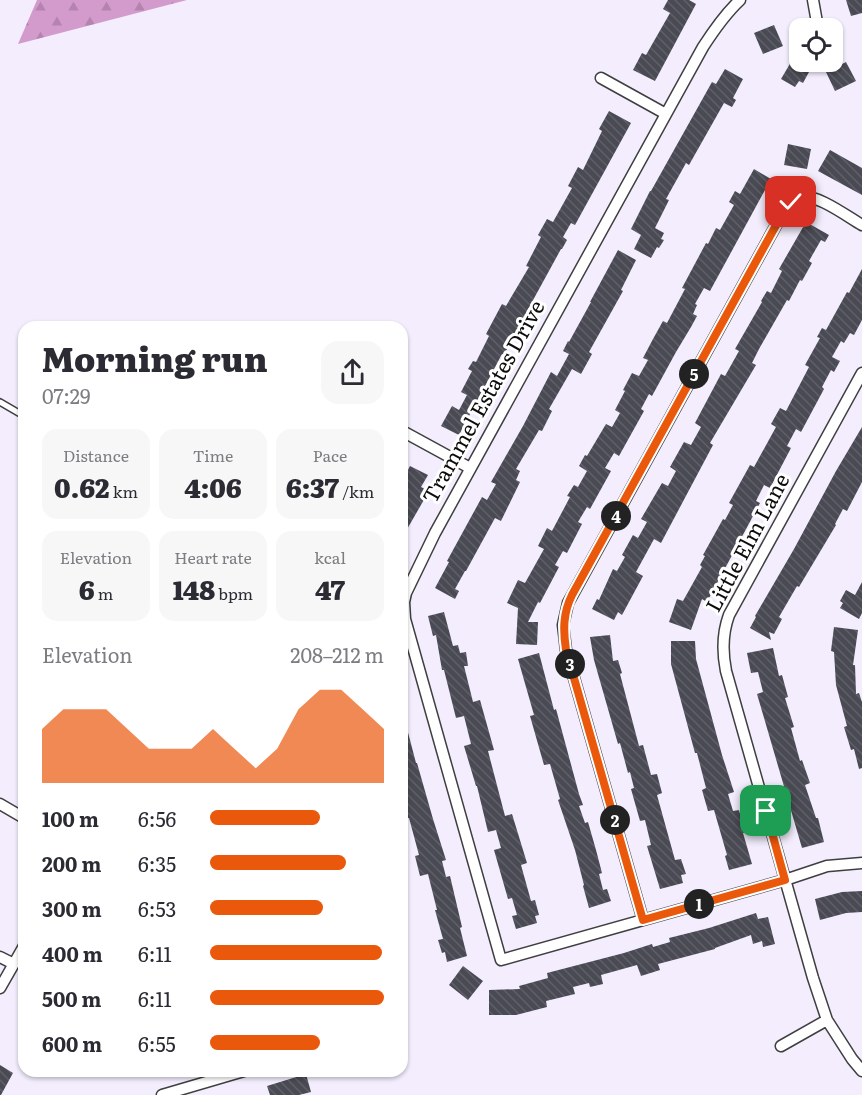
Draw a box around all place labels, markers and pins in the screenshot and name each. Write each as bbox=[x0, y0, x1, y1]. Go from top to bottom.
pin bbox=[765, 176, 816, 227]
pin: 5 bbox=[679, 359, 709, 389]
pin: 4 bbox=[601, 501, 631, 531]
pin: 3 bbox=[555, 649, 585, 679]
pin bbox=[740, 785, 791, 836]
pin: 2 bbox=[600, 805, 630, 835]
pin: 1 bbox=[684, 889, 714, 919]

